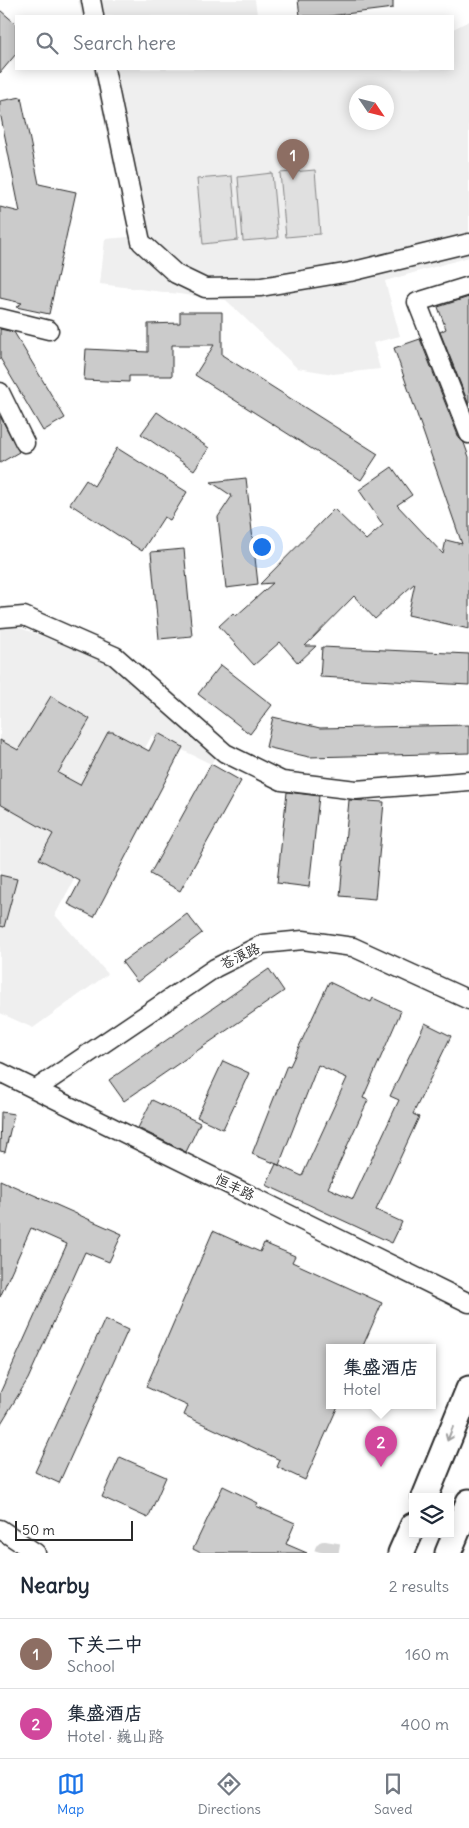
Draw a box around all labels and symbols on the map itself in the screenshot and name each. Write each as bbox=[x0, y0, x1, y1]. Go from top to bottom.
north arrow bbox=[349, 85, 394, 130]
pin: 1 bbox=[277, 139, 309, 180]
your location bbox=[249, 534, 275, 560]
street label: 苍浪路 bbox=[217, 939, 263, 973]
street label: 恒丰路 bbox=[212, 1170, 258, 1204]
pin: 2 bbox=[365, 1426, 397, 1467]
one-way arrow bbox=[445, 1426, 455, 1441]
scale bar bbox=[15, 1518, 132, 1541]

